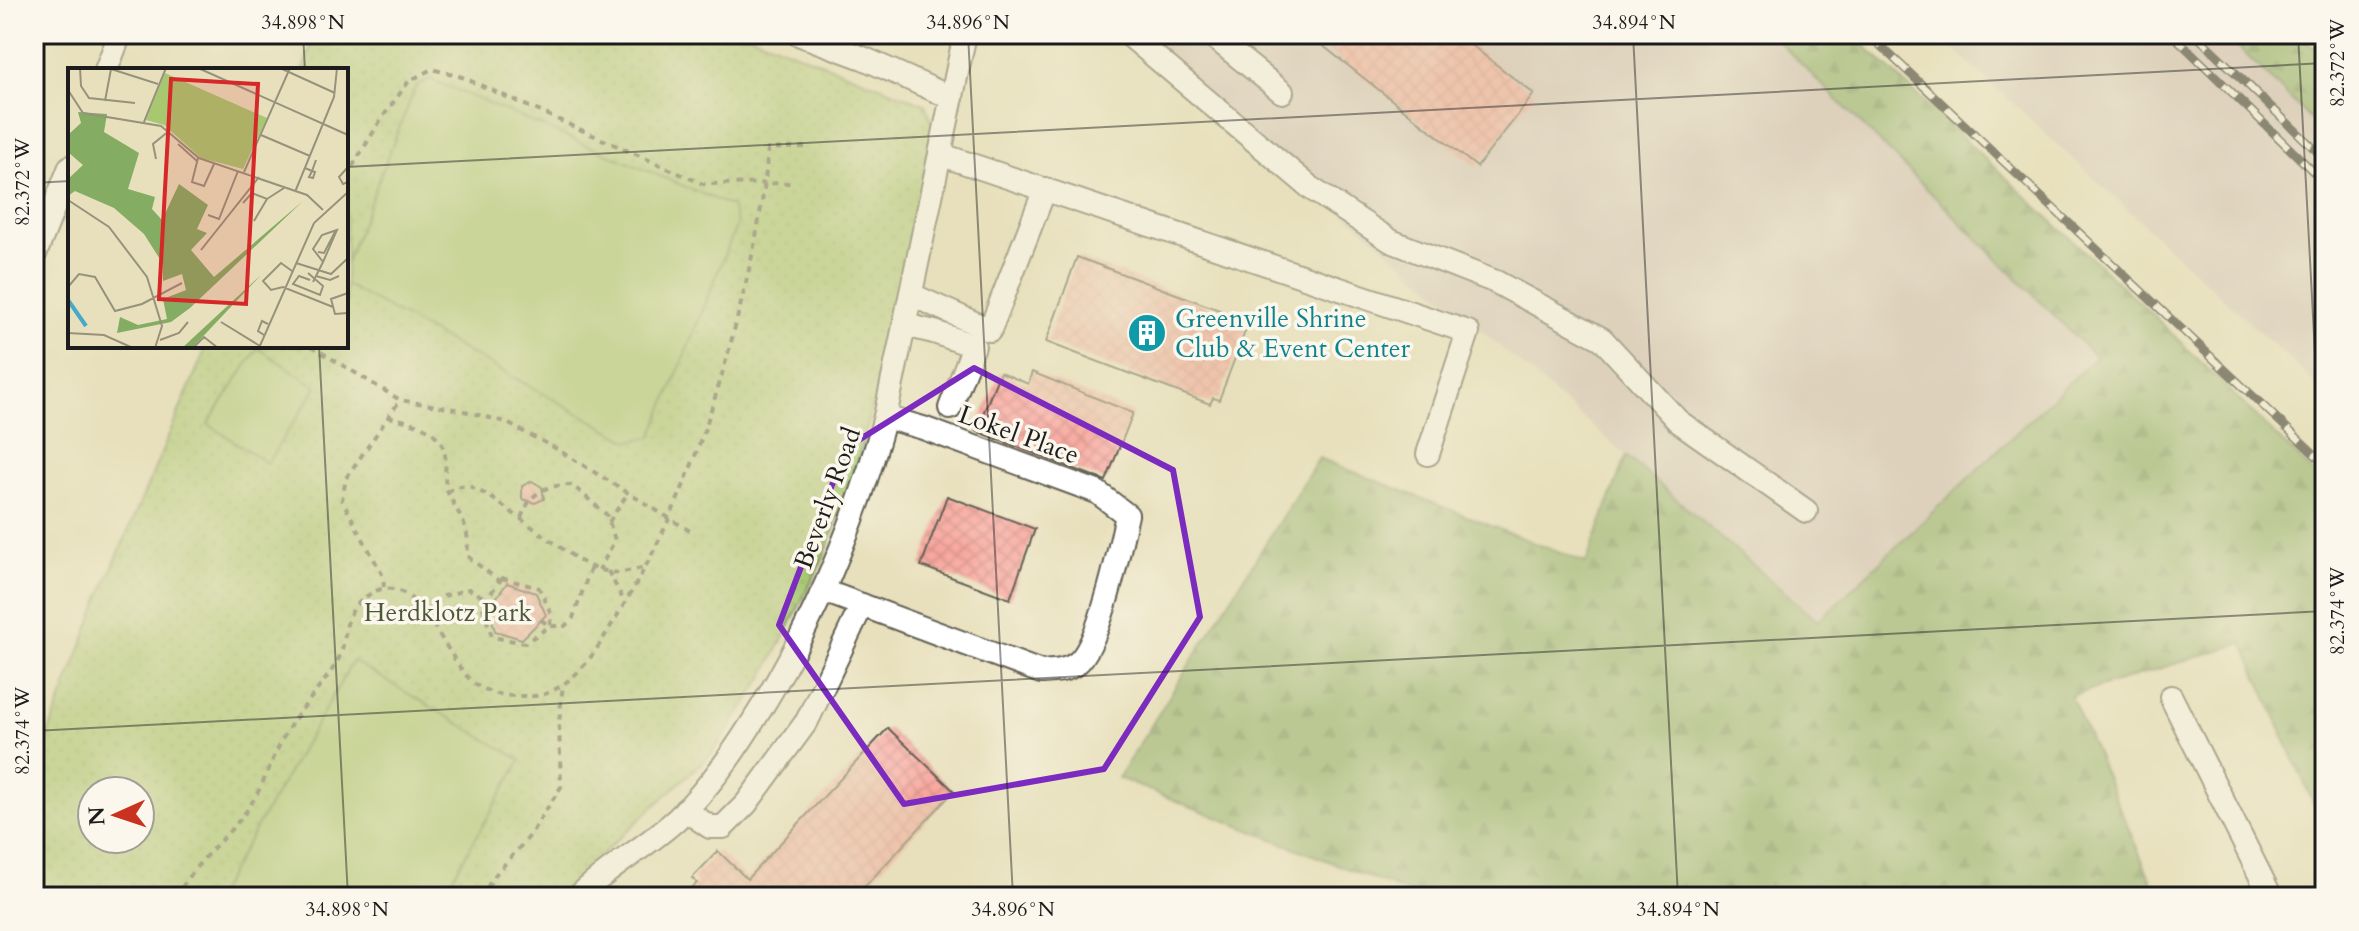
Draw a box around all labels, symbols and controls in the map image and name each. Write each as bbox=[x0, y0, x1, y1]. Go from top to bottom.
text: 34.898°N bbox=[261, 9, 345, 36]
text: 34.896°N bbox=[926, 9, 1010, 36]
text: 34.894°N bbox=[1592, 9, 1676, 36]
text: 82.372°W bbox=[2324, 18, 2351, 107]
inset map bbox=[68, 68, 348, 348]
text: 82.372°W bbox=[9, 137, 36, 226]
place label: Greenville Shrine Club & Event Center bbox=[1175, 301, 1410, 366]
building icon: Greenville Shrine Club & Event Center bbox=[1126, 312, 1168, 354]
street label: Lokel Place bbox=[954, 396, 1084, 472]
street label: Beverly Road bbox=[786, 422, 869, 574]
text: 82.374°W bbox=[2324, 566, 2351, 655]
park label: Herdklotz Park bbox=[364, 595, 532, 630]
text: 82.374°W bbox=[9, 686, 36, 775]
north arrow bbox=[76, 775, 156, 855]
text: N bbox=[82, 806, 113, 826]
text: 34.898°N bbox=[305, 896, 389, 923]
text: 34.896°N bbox=[971, 896, 1055, 923]
text: 34.894°N bbox=[1636, 896, 1720, 923]

